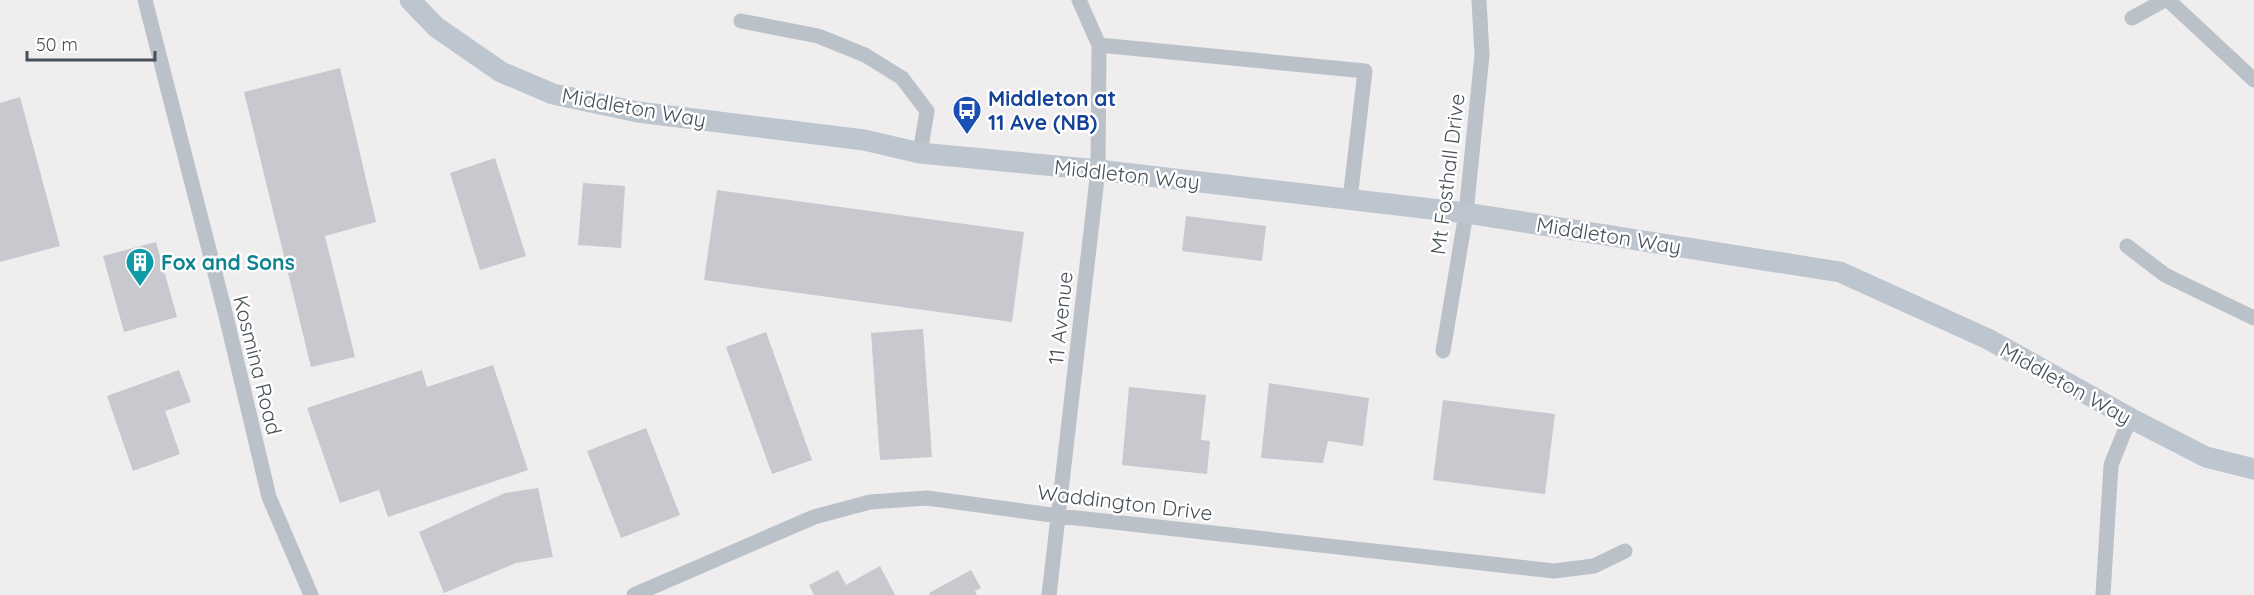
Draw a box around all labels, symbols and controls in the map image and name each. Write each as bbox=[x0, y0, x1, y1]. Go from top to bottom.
scale bar bbox=[27, 24, 154, 62]
text: 50 m bbox=[36, 33, 78, 56]
street label: Middleton Way bbox=[560, 82, 708, 132]
place label: Middleton at 11 Ave (NB) bbox=[988, 85, 1116, 135]
street label: Mt Fosthall Drive bbox=[1424, 92, 1470, 256]
bus stop icon: Middleton at 11 Ave (NB) bbox=[951, 94, 983, 136]
street label: Middleton Way bbox=[1053, 153, 1201, 195]
street label: Middleton Way bbox=[1535, 211, 1683, 259]
building icon: Fox and Sons bbox=[124, 246, 156, 288]
place label: Fox and Sons bbox=[161, 249, 295, 275]
street label: 11 Avenue bbox=[1042, 270, 1078, 366]
street label: Kosmina Road bbox=[228, 293, 288, 437]
street label: Middleton Way bbox=[1996, 336, 2136, 430]
street label: Waddington Drive bbox=[1036, 478, 1214, 526]

